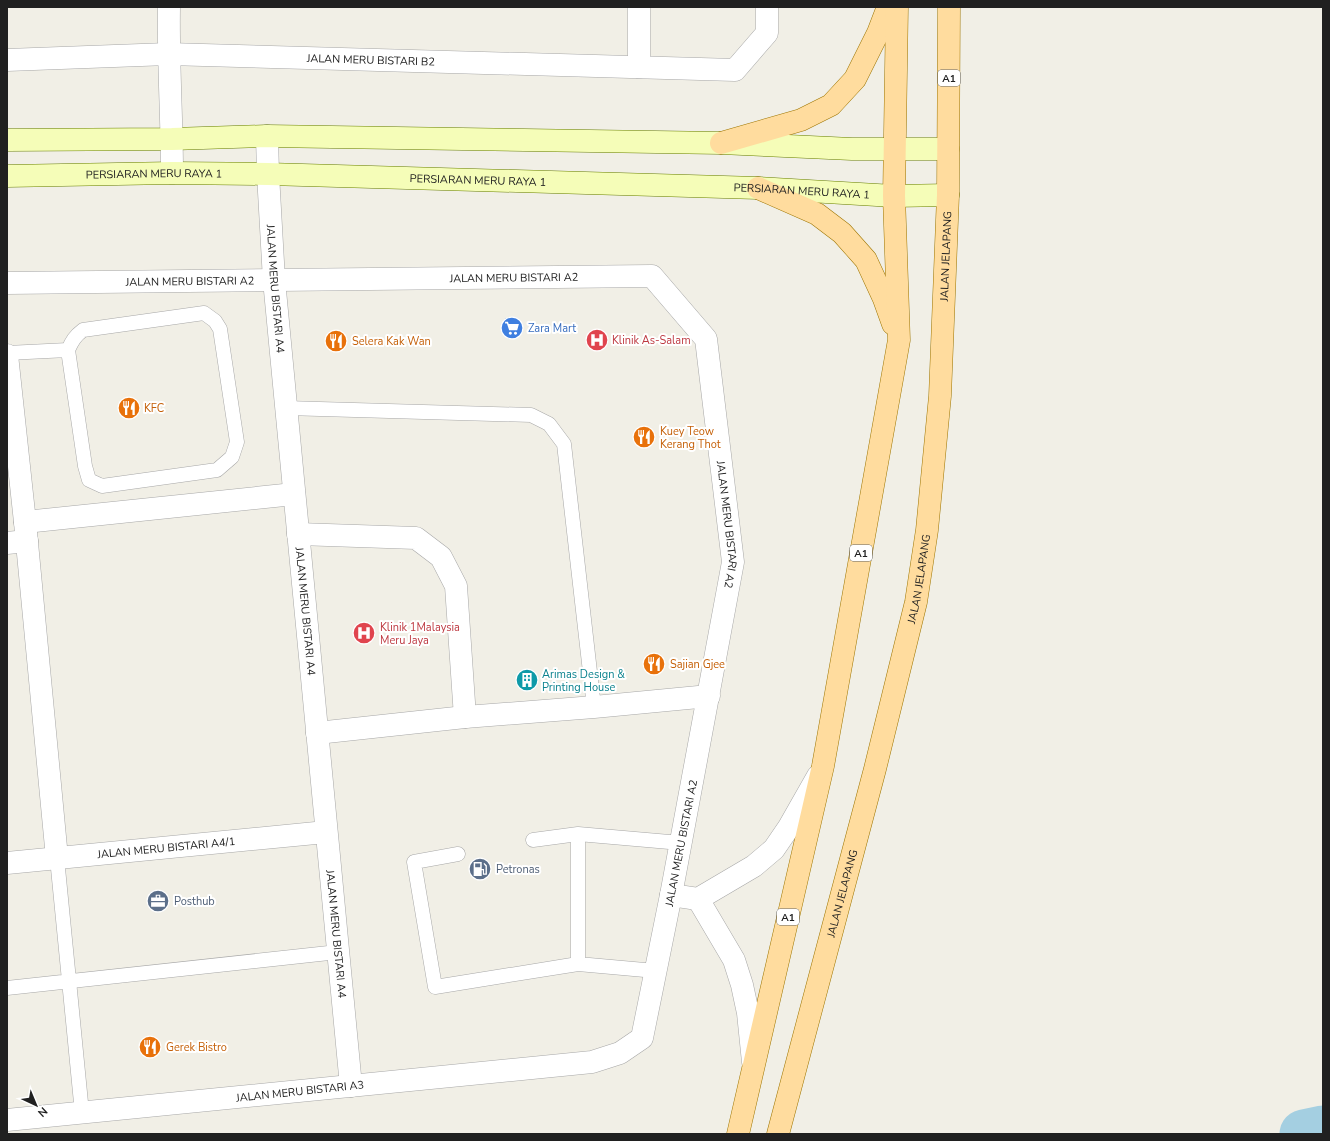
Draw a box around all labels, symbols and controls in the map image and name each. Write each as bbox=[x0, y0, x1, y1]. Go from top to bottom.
street label: JALAN MERU BISTARI B2 bbox=[306, 51, 435, 70]
road number: A1 bbox=[938, 70, 960, 86]
street label: PERSIARAN MERU RAYA 1 bbox=[86, 166, 222, 183]
street label: PERSIARAN MERU RAYA 1 bbox=[409, 171, 546, 190]
street label: PERSIARAN MERU RAYA 1 bbox=[733, 180, 870, 203]
street label: JALAN JELAPANG bbox=[937, 211, 955, 303]
street label: JALAN MERU BISTARI A4 bbox=[263, 223, 288, 354]
street label: JALAN MERU BISTARI A2 bbox=[449, 270, 578, 286]
street label: JALAN MERU BISTARI A2 bbox=[125, 273, 254, 290]
supermarket icon: Zara Mart bbox=[499, 315, 525, 341]
place label: Zara Mart bbox=[528, 321, 576, 336]
hospital icon: Klinik As-Salam bbox=[584, 327, 610, 353]
restaurant icon: Selera Kak Wan bbox=[323, 328, 349, 354]
place label: Klinik As-Salam bbox=[612, 333, 691, 348]
place label: Selera Kak Wan bbox=[352, 334, 431, 349]
restaurant icon: KFC bbox=[116, 395, 142, 421]
place label: KFC bbox=[144, 401, 164, 416]
restaurant icon: Kuey Teow Kerang Thot bbox=[631, 424, 657, 450]
place label: Kuey Teow Kerang Thot bbox=[660, 424, 721, 452]
street label: JALAN MERU BISTARI A2 bbox=[713, 459, 740, 590]
street label: JALAN JELAPANG bbox=[904, 533, 934, 626]
road number: A1 bbox=[850, 545, 872, 561]
street label: JALAN MERU BISTARI A4 bbox=[291, 546, 319, 677]
hospital icon: Klinik 1Malaysia Meru Jaya bbox=[351, 620, 377, 646]
place label: Klinik 1Malaysia Meru Jaya bbox=[380, 620, 460, 648]
restaurant icon: Sajian Gjee bbox=[641, 651, 667, 677]
place label: Sajian Gjee bbox=[670, 657, 725, 672]
building icon: Arimas Design & Printing House bbox=[514, 667, 540, 693]
place label: Arimas Design & Printing House bbox=[542, 667, 625, 695]
street label: JALAN MERU BISTARI A2 bbox=[662, 779, 701, 909]
street label: JALAN MERU BISTARI A4/1 bbox=[96, 834, 236, 862]
street label: JALAN JELAPANG bbox=[823, 848, 861, 940]
fuel station icon: Petronas bbox=[467, 856, 493, 882]
place label: Petronas bbox=[496, 862, 540, 877]
street label: JALAN MERU BISTARI A4 bbox=[322, 868, 350, 999]
office icon: Posthub bbox=[145, 888, 171, 914]
place label: Posthub bbox=[174, 894, 215, 909]
road number: A1 bbox=[777, 909, 799, 925]
restaurant icon: Gerek Bistro bbox=[137, 1034, 163, 1060]
place label: Gerek Bistro bbox=[166, 1040, 227, 1055]
street label: JALAN MERU BISTARI A3 bbox=[234, 1077, 365, 1106]
north arrow bbox=[16, 1085, 56, 1125]
text: N bbox=[34, 1104, 51, 1120]

